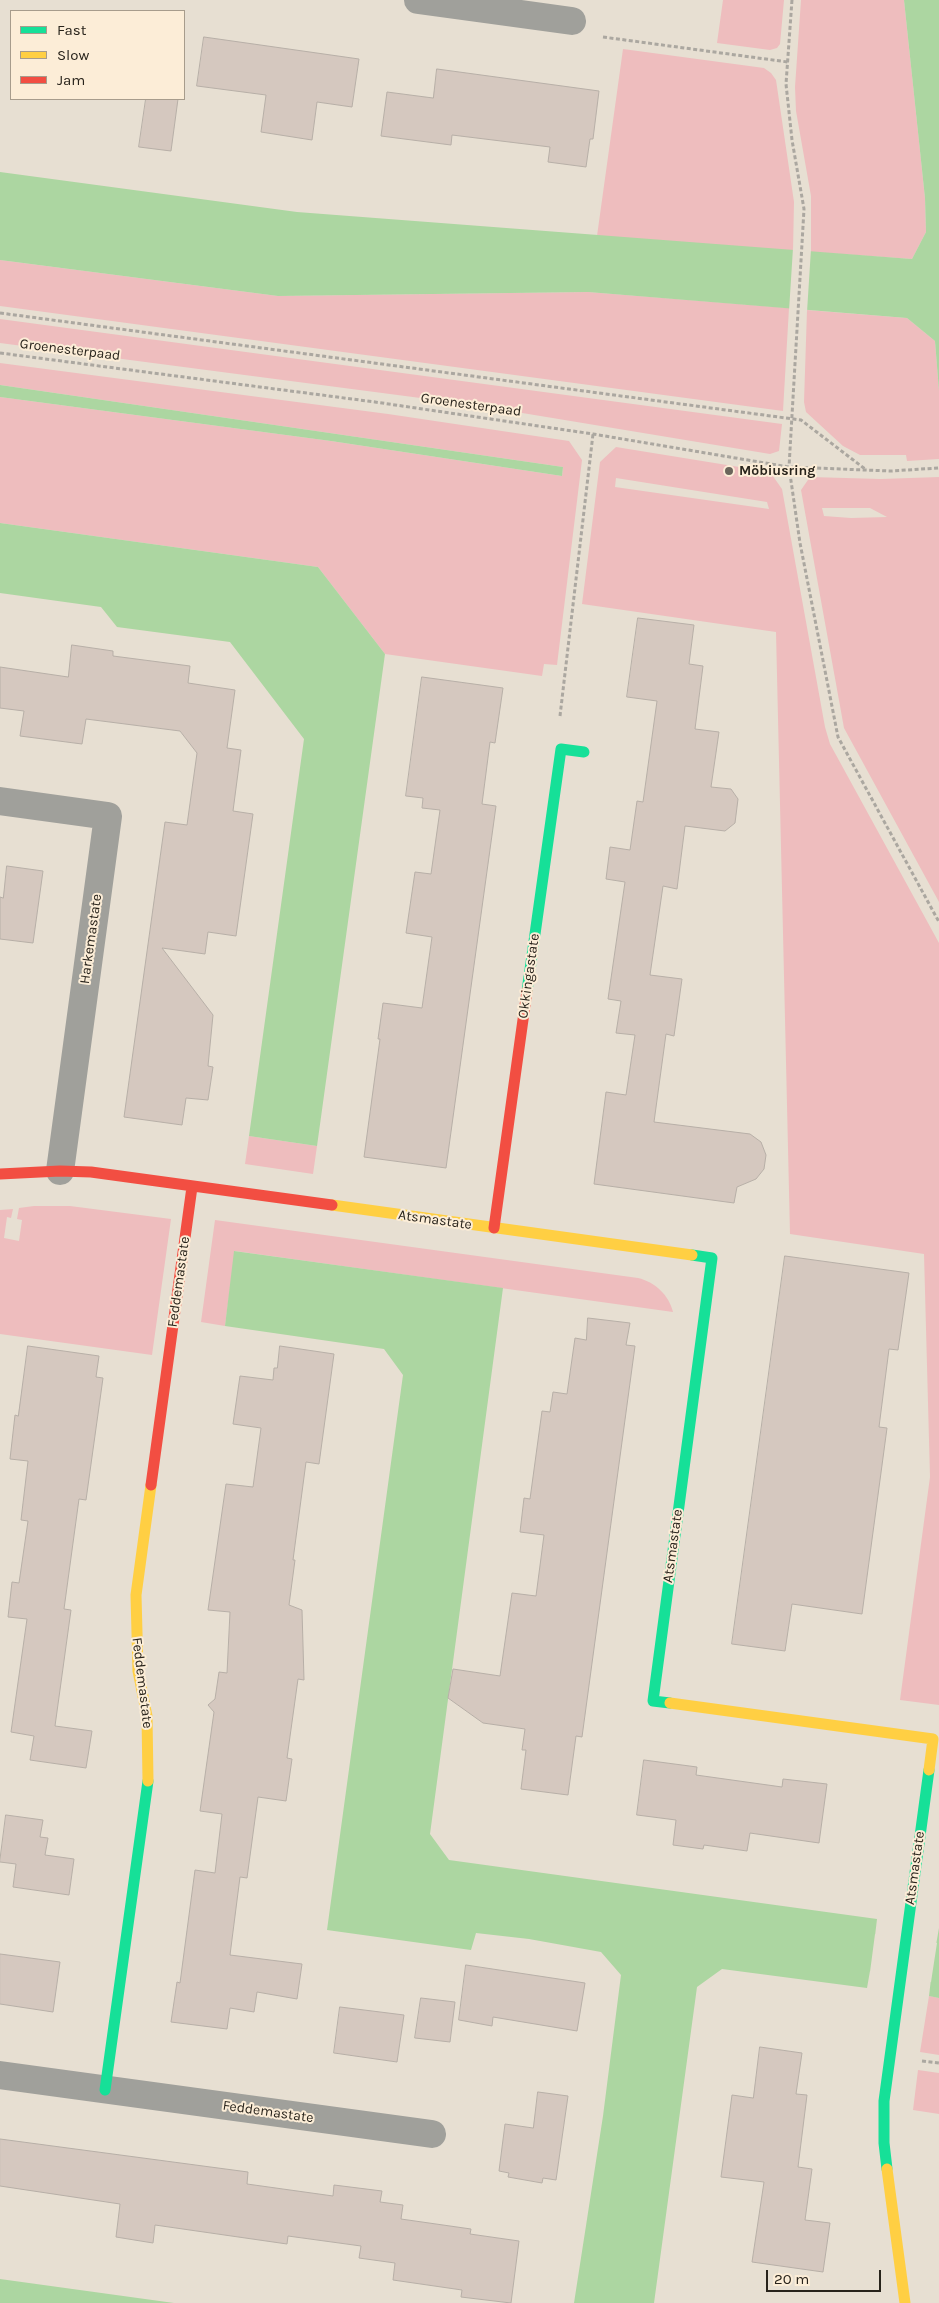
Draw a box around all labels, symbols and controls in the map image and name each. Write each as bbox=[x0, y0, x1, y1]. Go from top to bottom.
legend bbox=[10, 10, 185, 100]
text: Fast bbox=[57, 21, 86, 39]
text: Slow bbox=[57, 46, 89, 64]
text: Jam bbox=[57, 71, 85, 89]
street label: Groenesterpaad bbox=[19, 335, 121, 365]
street label: Groenesterpaad bbox=[420, 390, 522, 420]
place label: Möbiusring bbox=[739, 463, 815, 479]
marker: Möbiusring bbox=[723, 465, 735, 477]
street label: Harkemastate bbox=[76, 893, 106, 985]
street label: Okkingastate bbox=[515, 932, 543, 1020]
street label: Atsmastate bbox=[397, 1207, 473, 1233]
street label: Feddemastate bbox=[164, 1236, 194, 1328]
street label: Atsmastate bbox=[660, 1508, 686, 1584]
street label: Feddemastate bbox=[128, 1637, 156, 1729]
street label: Atsmastate bbox=[902, 1830, 928, 1906]
street label: Feddemastate bbox=[222, 2097, 314, 2127]
scale bar bbox=[769, 2260, 884, 2292]
text: 20 m bbox=[774, 2270, 809, 2288]

